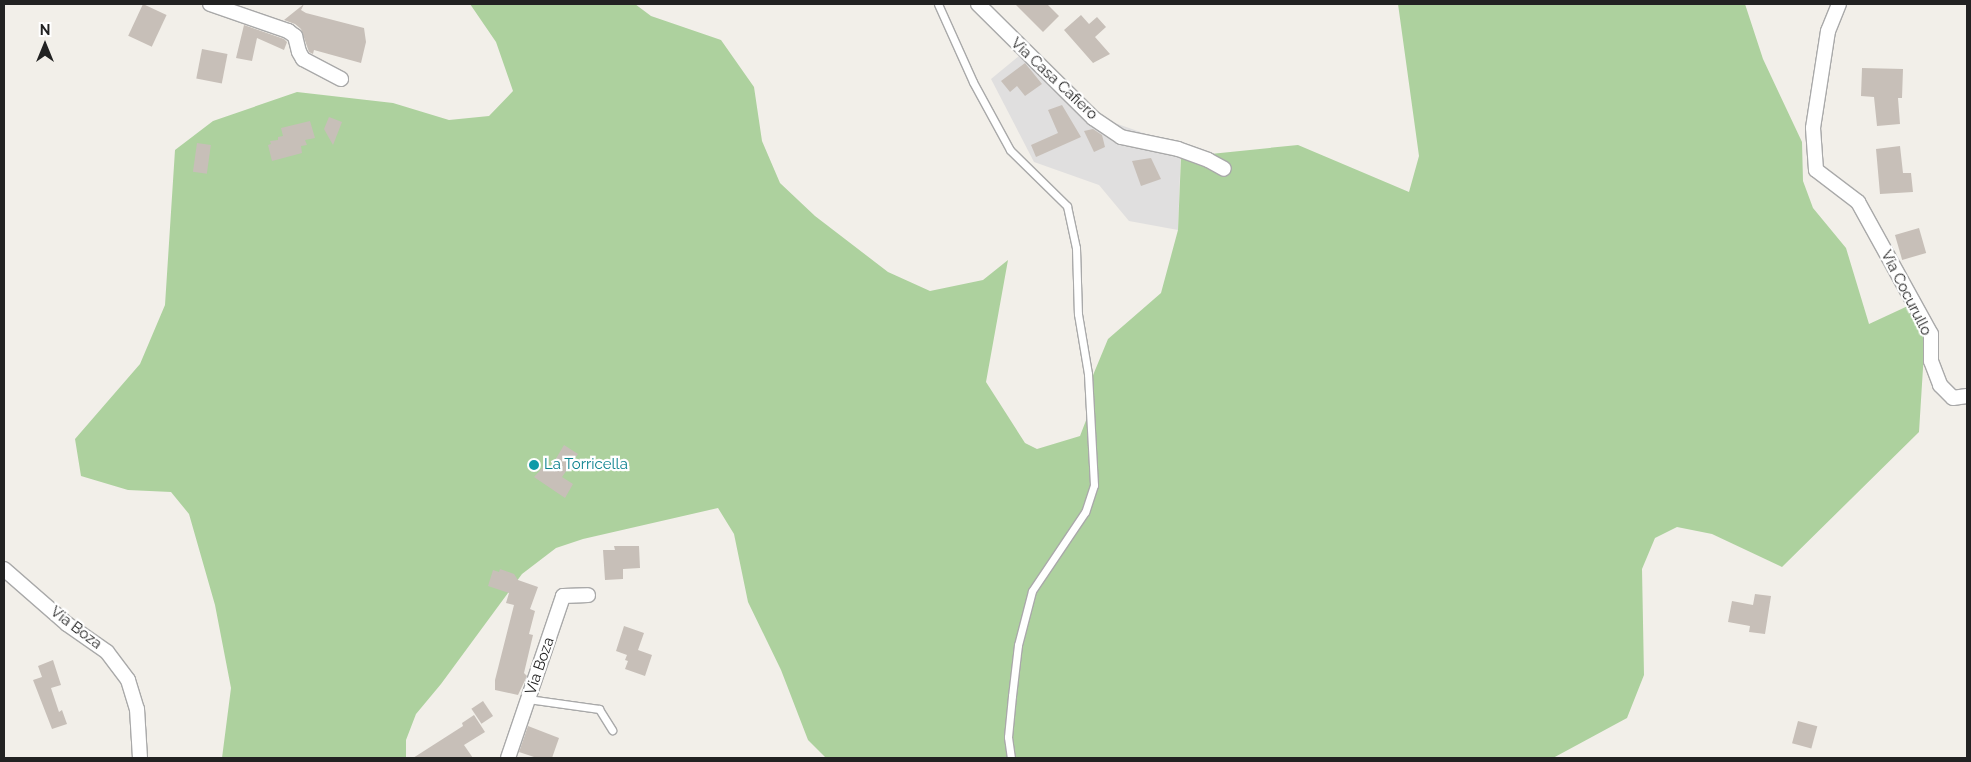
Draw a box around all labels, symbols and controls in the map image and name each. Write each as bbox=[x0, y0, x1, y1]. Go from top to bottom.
north arrow bbox=[20, 20, 70, 70]
text: N bbox=[40, 22, 50, 38]
street label: Via Casa Cafiero bbox=[1007, 34, 1101, 124]
street label: Via Cocurullo bbox=[1877, 247, 1935, 339]
place label: La Torricella bbox=[544, 456, 628, 474]
marker: La Torricella bbox=[528, 459, 540, 471]
street label: Via Boza bbox=[47, 603, 105, 653]
street label: Via Boza bbox=[522, 635, 558, 697]

